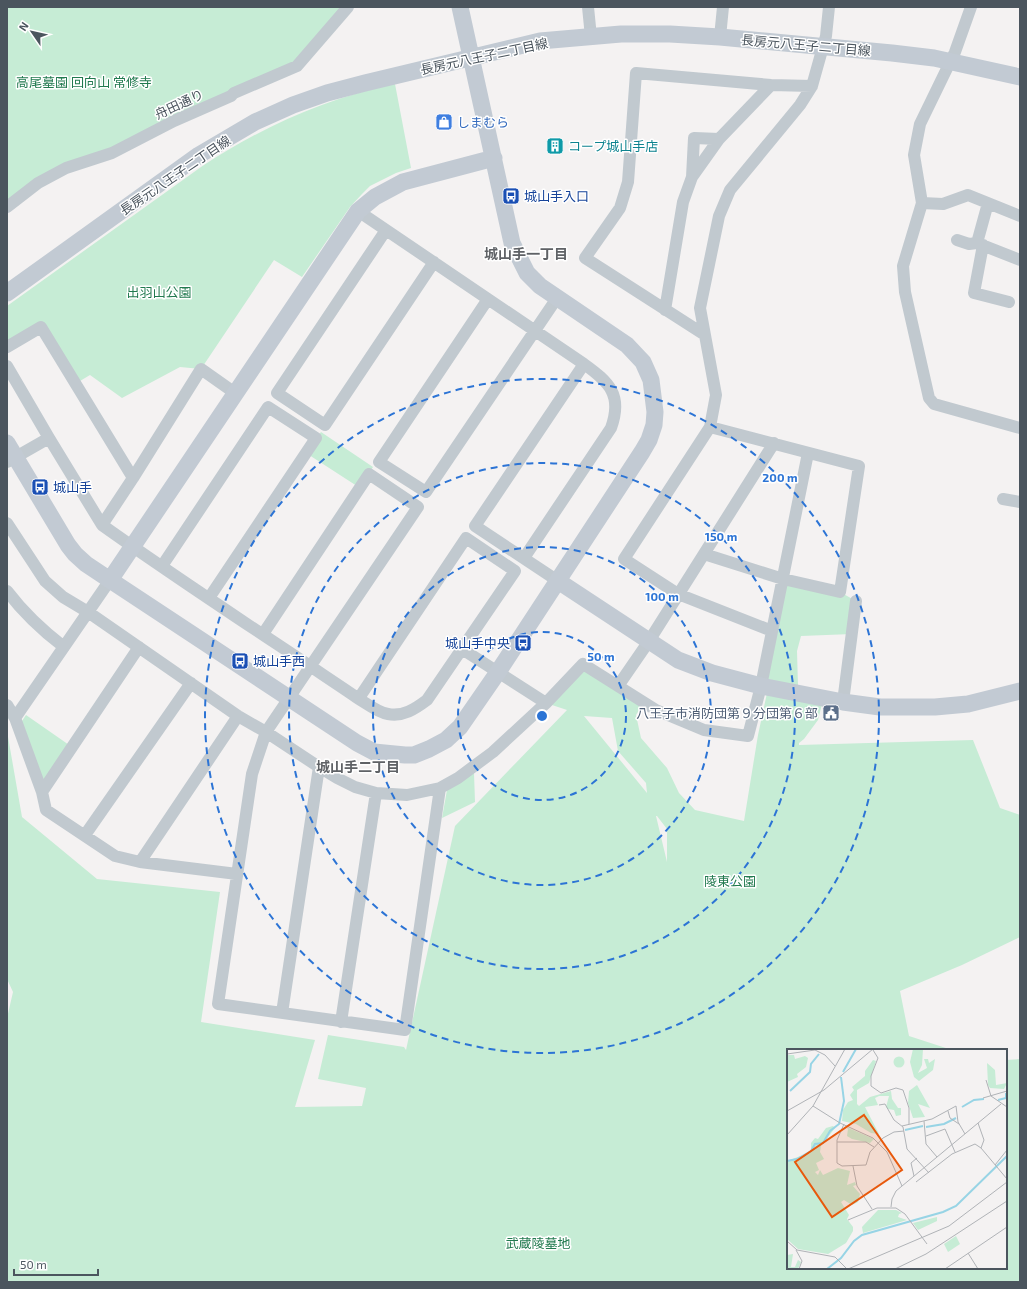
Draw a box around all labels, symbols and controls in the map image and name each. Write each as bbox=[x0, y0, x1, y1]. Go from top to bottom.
north arrow bbox=[12, 12, 52, 52]
text: N bbox=[16, 19, 31, 33]
street label: 長房元八王子二丁目線 bbox=[741, 31, 871, 59]
street label: 長房元八王子二丁目線 bbox=[419, 35, 549, 77]
park label: 高尾墓園 回向山 常修寺 bbox=[16, 74, 152, 90]
street label: 舟田通り bbox=[152, 86, 206, 122]
shop icon: しまむら bbox=[434, 112, 454, 132]
place label: しまむら bbox=[457, 114, 509, 130]
street label: 長房元八王子二丁目線 bbox=[117, 132, 233, 218]
building icon: コープ城山手店 bbox=[545, 136, 565, 156]
place label: コープ城山手店 bbox=[568, 138, 658, 154]
bus stop icon: 城山手入口 bbox=[501, 186, 521, 206]
place label: 城山手入口 bbox=[524, 188, 589, 204]
district label: 城山手一丁目 bbox=[484, 245, 568, 262]
park label: 出羽山公園 bbox=[126, 284, 192, 300]
text: 200 m bbox=[762, 470, 798, 484]
bus stop icon: 城山手 bbox=[30, 477, 50, 497]
place label: 城山手 bbox=[53, 479, 92, 495]
text: 150 m bbox=[705, 529, 737, 543]
text: 100 m bbox=[645, 589, 679, 603]
bus stop icon: 城山手中央 bbox=[513, 633, 533, 653]
place label: 城山手中央 bbox=[445, 635, 510, 651]
text: 50 m bbox=[587, 649, 615, 663]
bus stop icon: 城山手西 bbox=[230, 651, 250, 671]
place label: 城山手西 bbox=[253, 653, 305, 669]
public building icon: 八王子市消防団第９分団第６部 bbox=[821, 703, 841, 723]
place label: 八王子市消防団第９分団第６部 bbox=[636, 705, 818, 721]
centre of rings bbox=[535, 709, 549, 723]
district label: 城山手二丁目 bbox=[316, 758, 400, 775]
park label: 陵東公園 bbox=[704, 873, 756, 889]
inset map bbox=[787, 1049, 1007, 1269]
park label: 武蔵陵墓地 bbox=[505, 1235, 571, 1251]
scale bar bbox=[14, 1251, 98, 1277]
text: 50 m bbox=[20, 1257, 47, 1271]

